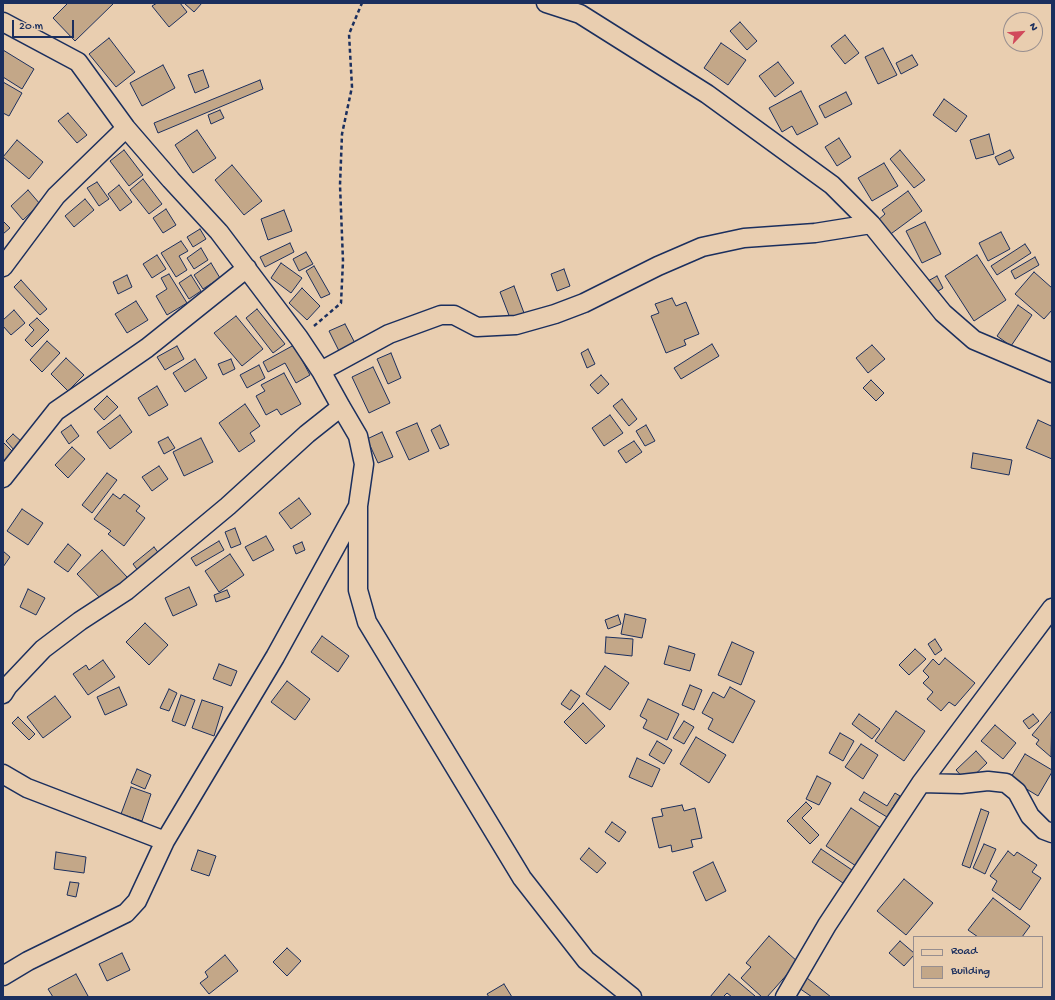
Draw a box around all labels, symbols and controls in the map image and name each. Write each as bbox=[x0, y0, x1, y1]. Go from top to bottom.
scale bar bbox=[14, 12, 76, 38]
north arrow bbox=[1003, 12, 1043, 52]
text: 20 m bbox=[19, 20, 43, 34]
text: N bbox=[1026, 21, 1040, 33]
legend bbox=[913, 936, 1043, 988]
text: Road bbox=[951, 945, 977, 959]
text: Building bbox=[951, 965, 990, 979]

